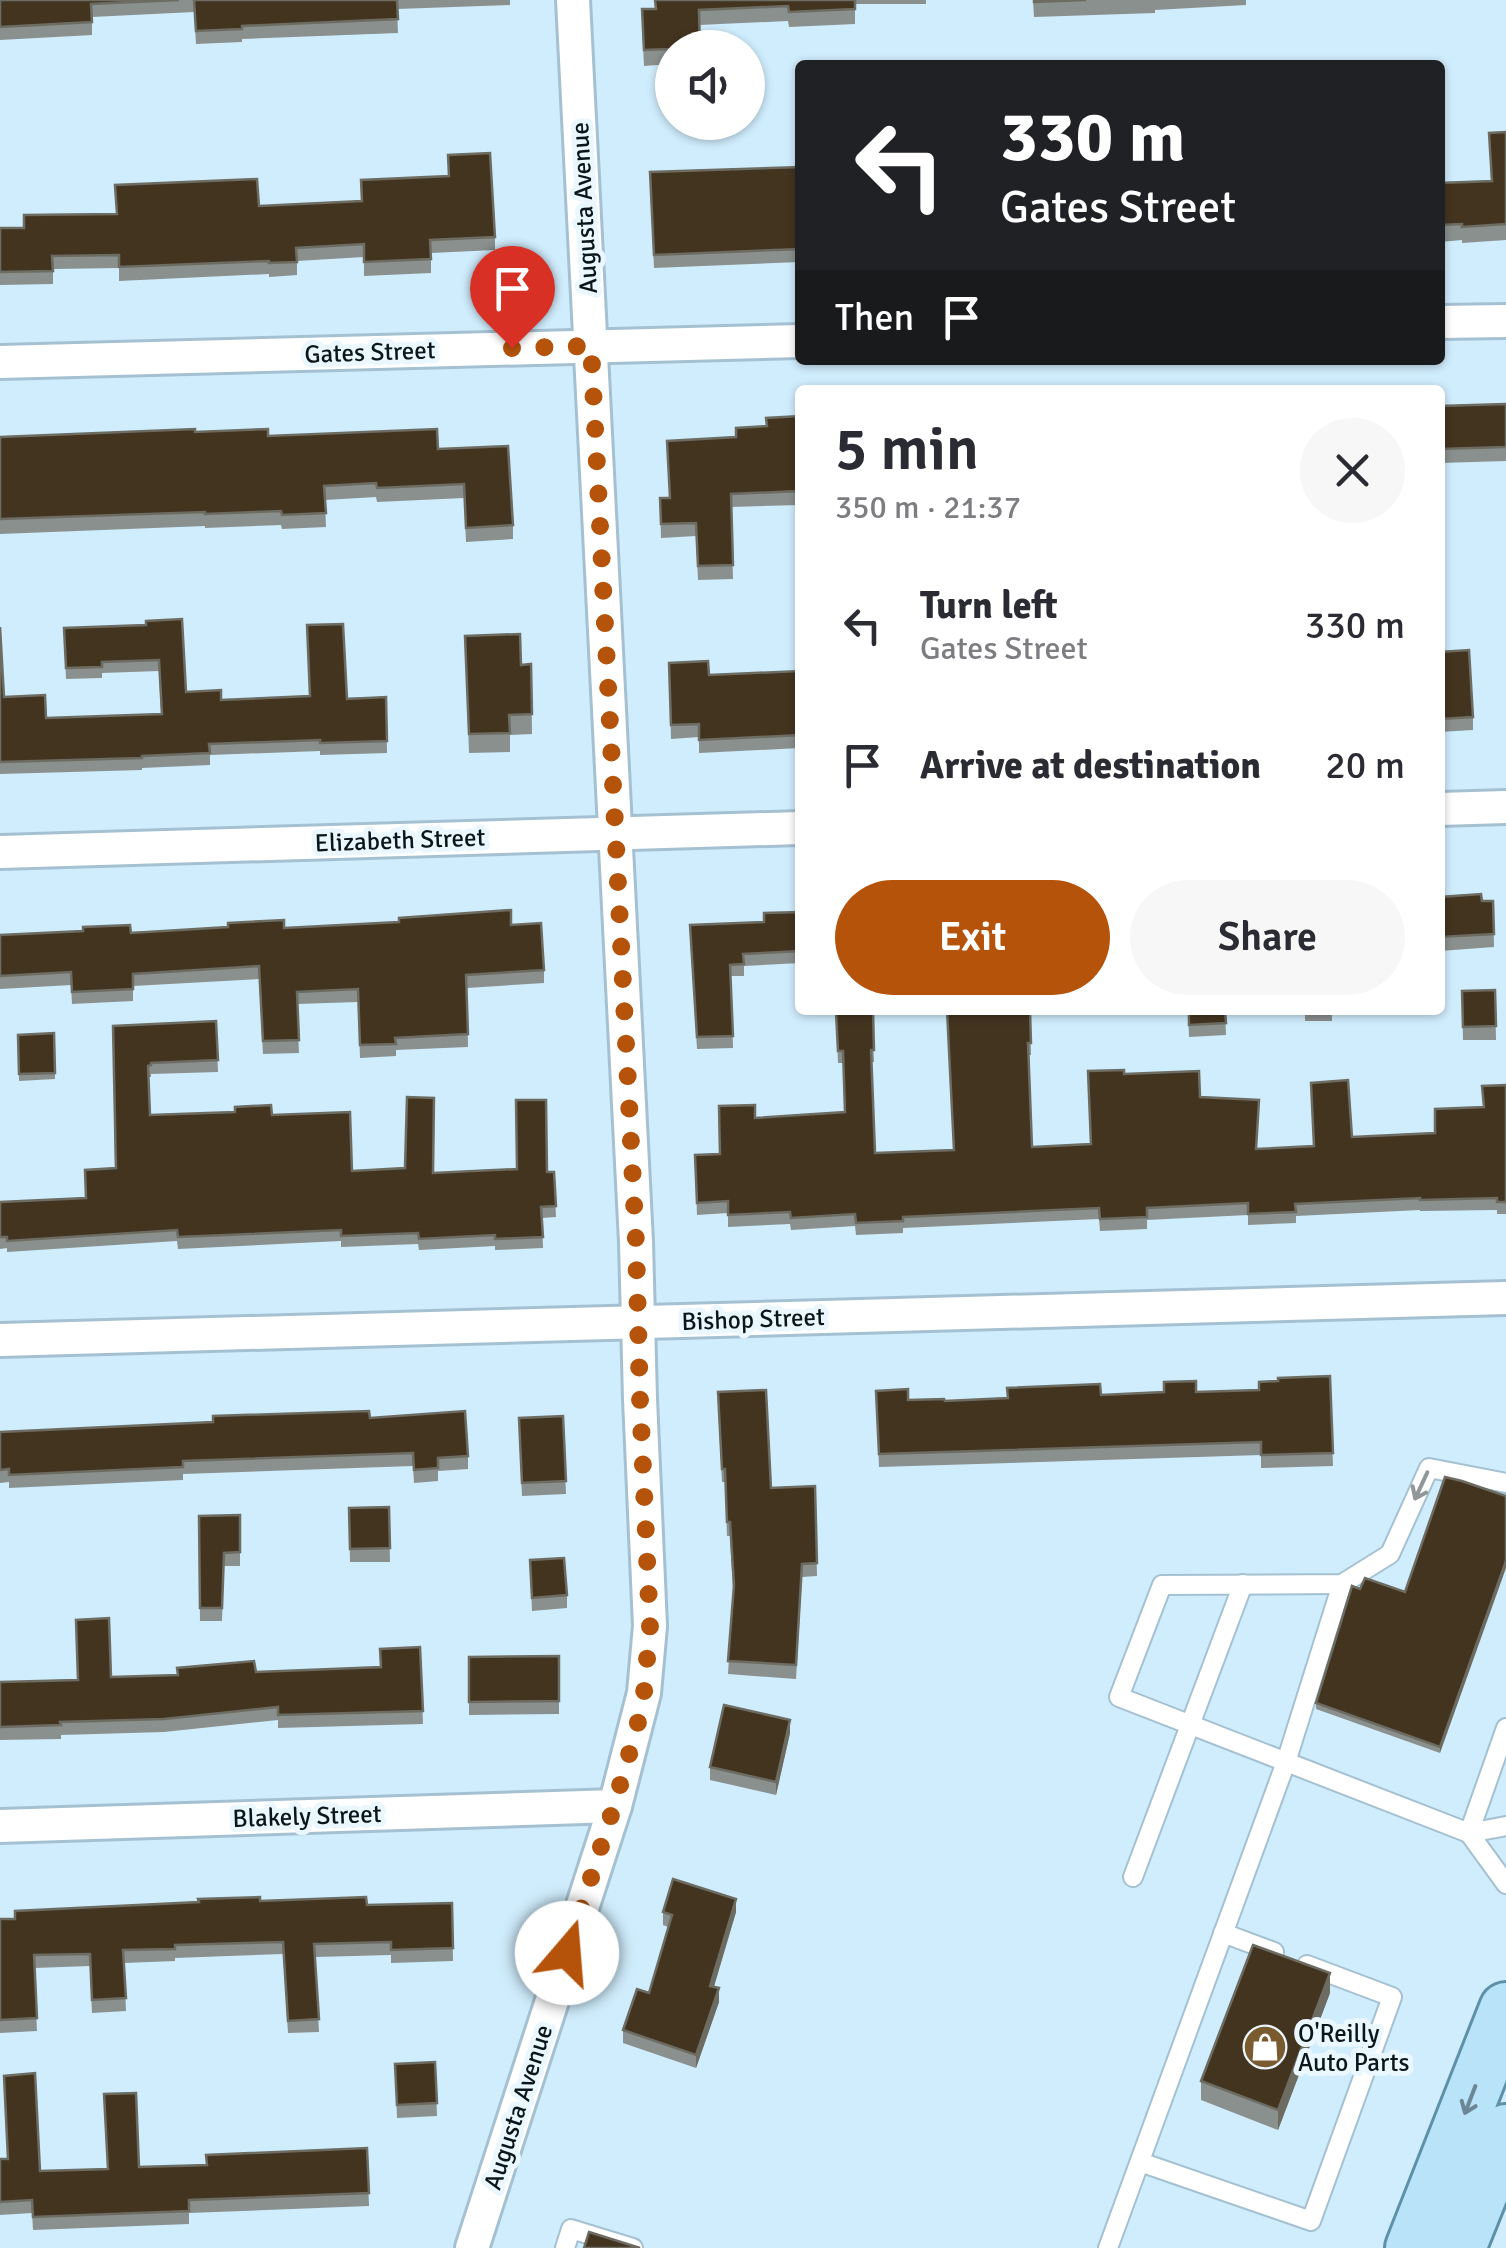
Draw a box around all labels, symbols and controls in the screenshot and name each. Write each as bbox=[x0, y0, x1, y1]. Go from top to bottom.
map controls bbox=[655, 30, 765, 140]
button: sound bbox=[655, 30, 765, 140]
text: 330 m bbox=[1000, 94, 1185, 180]
icon: left bbox=[835, 100, 965, 230]
street label: Augusta Avenue bbox=[564, 121, 604, 295]
text: Gates Street bbox=[1000, 180, 1236, 235]
pin bbox=[470, 246, 555, 349]
icon: arrive bbox=[485, 261, 540, 316]
icon: arrive bbox=[934, 290, 989, 345]
text: Then bbox=[835, 294, 914, 341]
street label: Gates Street bbox=[304, 334, 436, 370]
text: 5 min bbox=[835, 413, 979, 487]
button: close bbox=[1300, 418, 1405, 523]
text: 350 m · 21:37 bbox=[835, 488, 1021, 527]
text: Turn left bbox=[920, 582, 1058, 629]
icon: left bbox=[835, 598, 890, 653]
text: 330 m bbox=[1305, 602, 1405, 649]
text: Gates Street bbox=[920, 629, 1088, 668]
icon: arrive bbox=[835, 738, 890, 793]
text: Arrive at destination bbox=[920, 742, 1261, 789]
text: 20 m bbox=[1325, 742, 1405, 789]
street label: Elizabeth Street bbox=[314, 822, 486, 858]
button: Exit bbox=[835, 880, 1110, 995]
button: Share bbox=[1130, 880, 1405, 995]
street label: Bishop Street bbox=[681, 1301, 825, 1337]
one-way arrow bbox=[1411, 1470, 1430, 1500]
street label: Blakely Street bbox=[232, 1798, 382, 1834]
position arrow bbox=[515, 1901, 619, 2005]
place label: O'Reilly Auto Parts bbox=[1298, 2018, 1409, 2078]
street label: Augusta Avenue bbox=[477, 2021, 559, 2193]
shop icon: O'Reilly Auto Parts bbox=[1242, 2024, 1288, 2070]
one-way arrow bbox=[1460, 2084, 1478, 2115]

